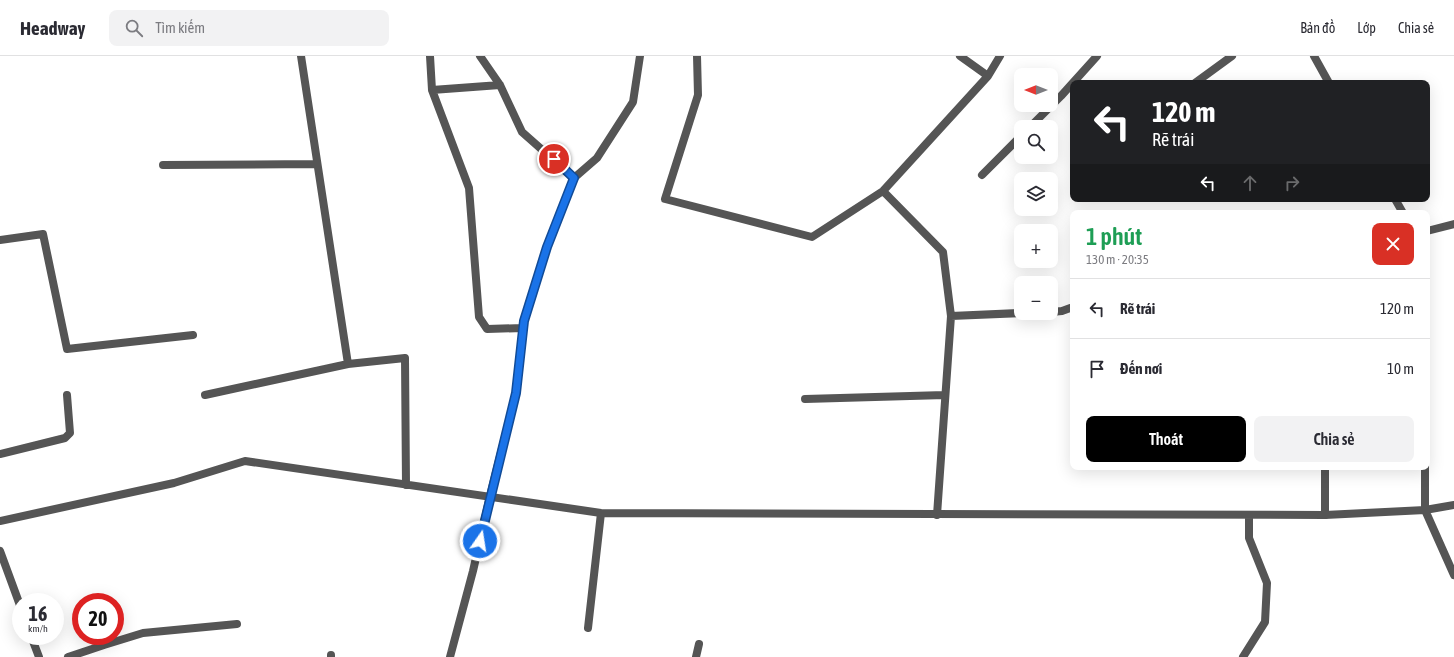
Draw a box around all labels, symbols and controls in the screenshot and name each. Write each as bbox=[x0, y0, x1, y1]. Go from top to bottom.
search box bbox=[109, 10, 389, 46]
text: Headway bbox=[20, 17, 85, 39]
icon: search bbox=[123, 17, 145, 39]
text: Tìm kiếm bbox=[155, 19, 205, 36]
text: Bản đồ bbox=[1300, 20, 1335, 36]
text: Lớp bbox=[1357, 20, 1376, 36]
text: Chia sẻ bbox=[1398, 20, 1434, 36]
north arrow bbox=[1014, 68, 1058, 112]
map controls bbox=[1014, 68, 1058, 320]
icon: left bbox=[1086, 96, 1138, 148]
text: 120 m bbox=[1152, 96, 1215, 128]
button: search bbox=[1014, 120, 1058, 164]
text: Rẽ trái bbox=[1152, 129, 1194, 150]
pin bbox=[537, 142, 571, 176]
icon: arrive bbox=[543, 148, 565, 170]
button: layers bbox=[1014, 172, 1058, 216]
icon: left bbox=[1197, 172, 1219, 194]
icon: ahead bbox=[1239, 172, 1261, 194]
icon: right bbox=[1281, 172, 1303, 194]
text: 1 phút bbox=[1086, 223, 1142, 250]
button: close bbox=[1372, 223, 1414, 265]
button: + bbox=[1014, 224, 1058, 268]
text: 130 m · 20:35 bbox=[1086, 252, 1149, 267]
button: − bbox=[1014, 276, 1058, 320]
icon: left bbox=[1086, 298, 1108, 320]
text: Rẽ trái bbox=[1120, 300, 1155, 317]
text: 120 m bbox=[1380, 300, 1414, 317]
icon: arrive bbox=[1086, 358, 1108, 380]
text: Đến nơi bbox=[1120, 360, 1162, 377]
text: 10 m bbox=[1387, 360, 1414, 377]
button: Thoát bbox=[1086, 416, 1246, 462]
button: Chia sẻ bbox=[1254, 416, 1414, 462]
position arrow bbox=[459, 520, 501, 562]
speed limit sign: 20 bbox=[72, 593, 124, 645]
text: 16 bbox=[29, 602, 47, 625]
text: km/h bbox=[28, 623, 48, 634]

